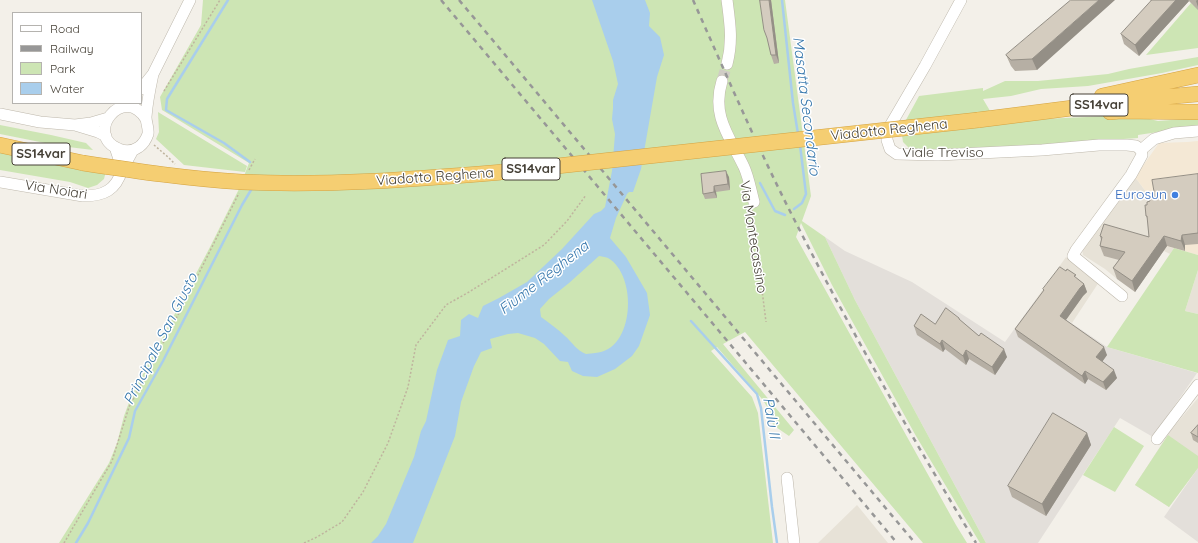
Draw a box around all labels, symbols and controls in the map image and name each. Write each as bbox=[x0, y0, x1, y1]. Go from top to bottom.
legend bbox=[12, 12, 142, 104]
text: Road bbox=[50, 21, 80, 36]
water label: Masatta Secondario bbox=[789, 36, 823, 176]
text: Railway bbox=[50, 41, 94, 56]
text: Park bbox=[50, 61, 75, 76]
text: Water bbox=[50, 81, 84, 96]
road number: SS14var bbox=[1070, 94, 1128, 116]
street label: Viadotto Reghena bbox=[830, 115, 948, 145]
road number: SS14var bbox=[12, 143, 70, 165]
street label: Viale Treviso bbox=[902, 145, 984, 161]
road number: SS14var bbox=[502, 158, 560, 180]
street label: Viadotto Reghena bbox=[376, 165, 494, 189]
street label: Via Noiari bbox=[24, 177, 88, 203]
street label: Via Montecassino bbox=[736, 180, 770, 294]
place label: Eurosun bbox=[1115, 187, 1167, 203]
marker: Eurosun bbox=[1170, 190, 1180, 200]
water label: Fiume Reghena bbox=[496, 237, 592, 319]
water label: Principale San Giusto bbox=[120, 270, 202, 408]
water label: Palù II bbox=[759, 396, 783, 440]

